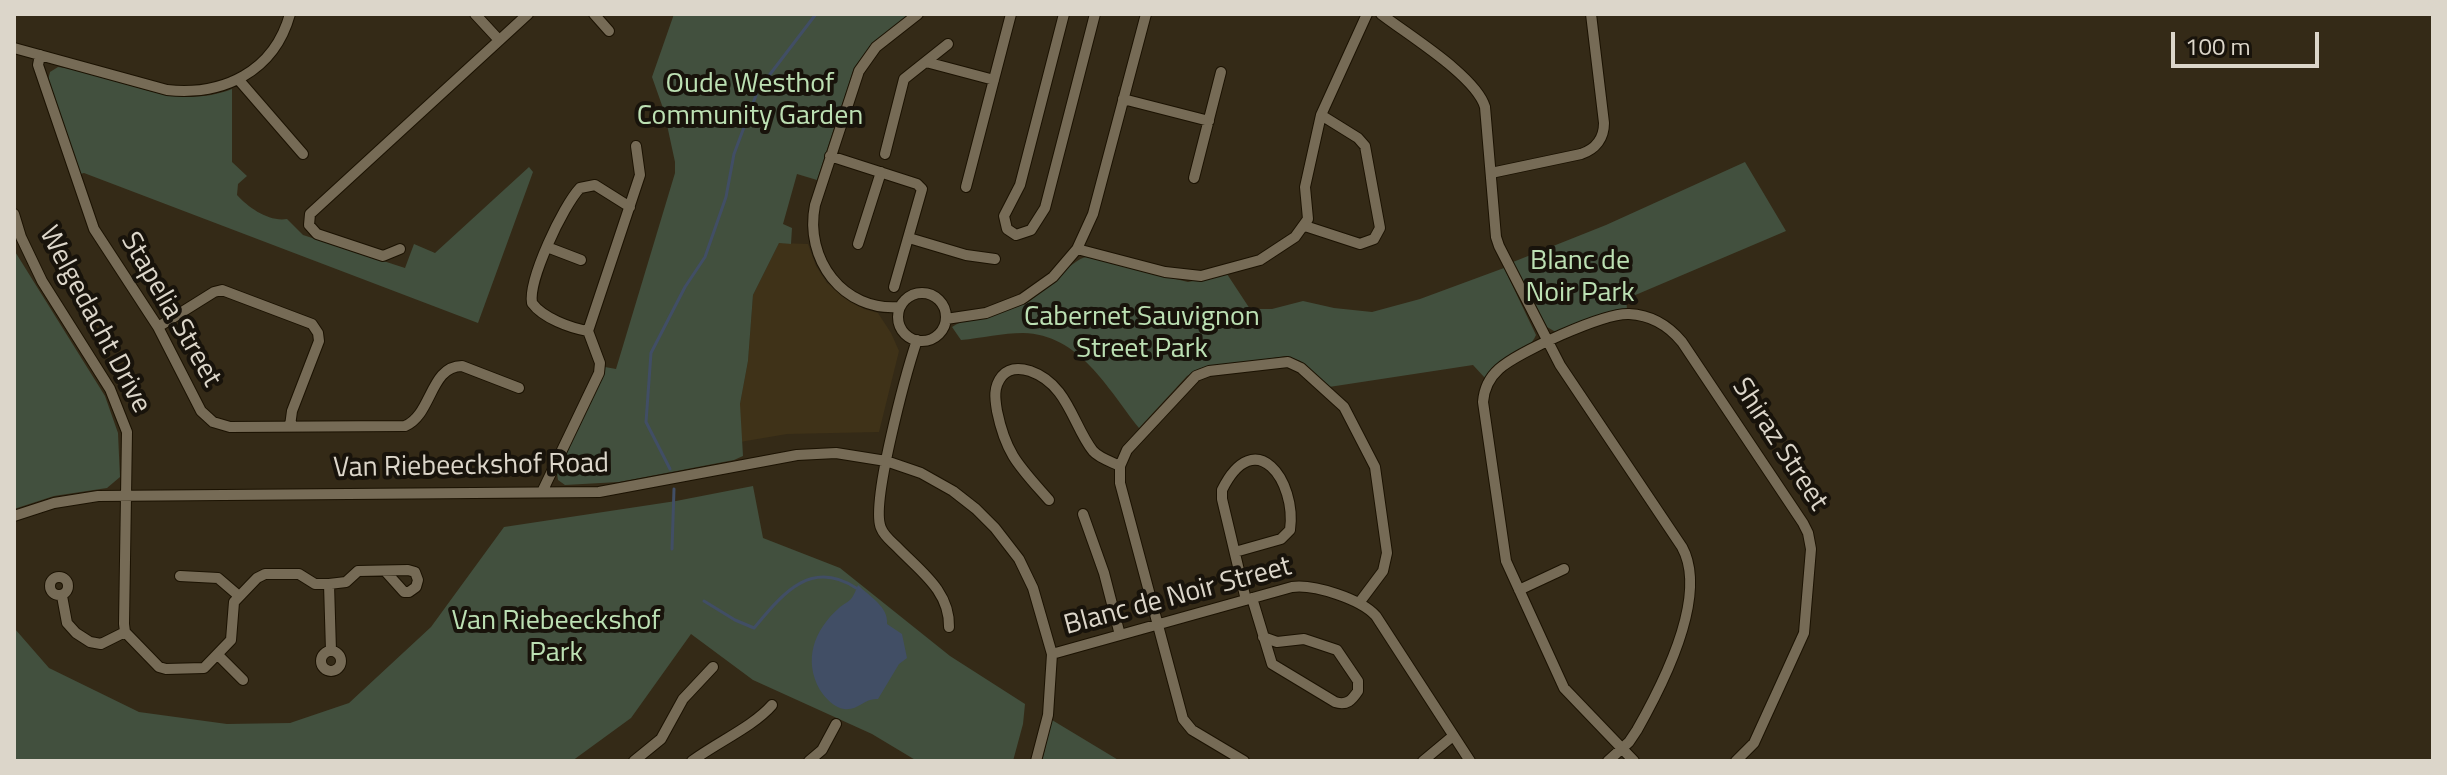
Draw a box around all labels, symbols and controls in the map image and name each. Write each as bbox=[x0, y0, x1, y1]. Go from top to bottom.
scale bar bbox=[2175, 16, 2323, 66]
text: 100 m bbox=[2185, 28, 2251, 64]
park label: Oude Westhof Community Garden bbox=[637, 68, 863, 134]
street label: Welgedacht Drive bbox=[31, 221, 157, 419]
street label: Stapelia Street bbox=[112, 227, 228, 393]
park label: Blanc de Noir Park bbox=[1525, 245, 1635, 311]
park label: Cabernet Sauvignon Street Park bbox=[1024, 301, 1260, 367]
street label: Shiraz Street bbox=[1724, 372, 1834, 518]
street label: Van Riebeeckshof Road bbox=[333, 448, 609, 486]
street label: Blanc de Noir Street bbox=[1061, 550, 1295, 644]
park label: Van Riebeeckshof Park bbox=[451, 605, 661, 671]

